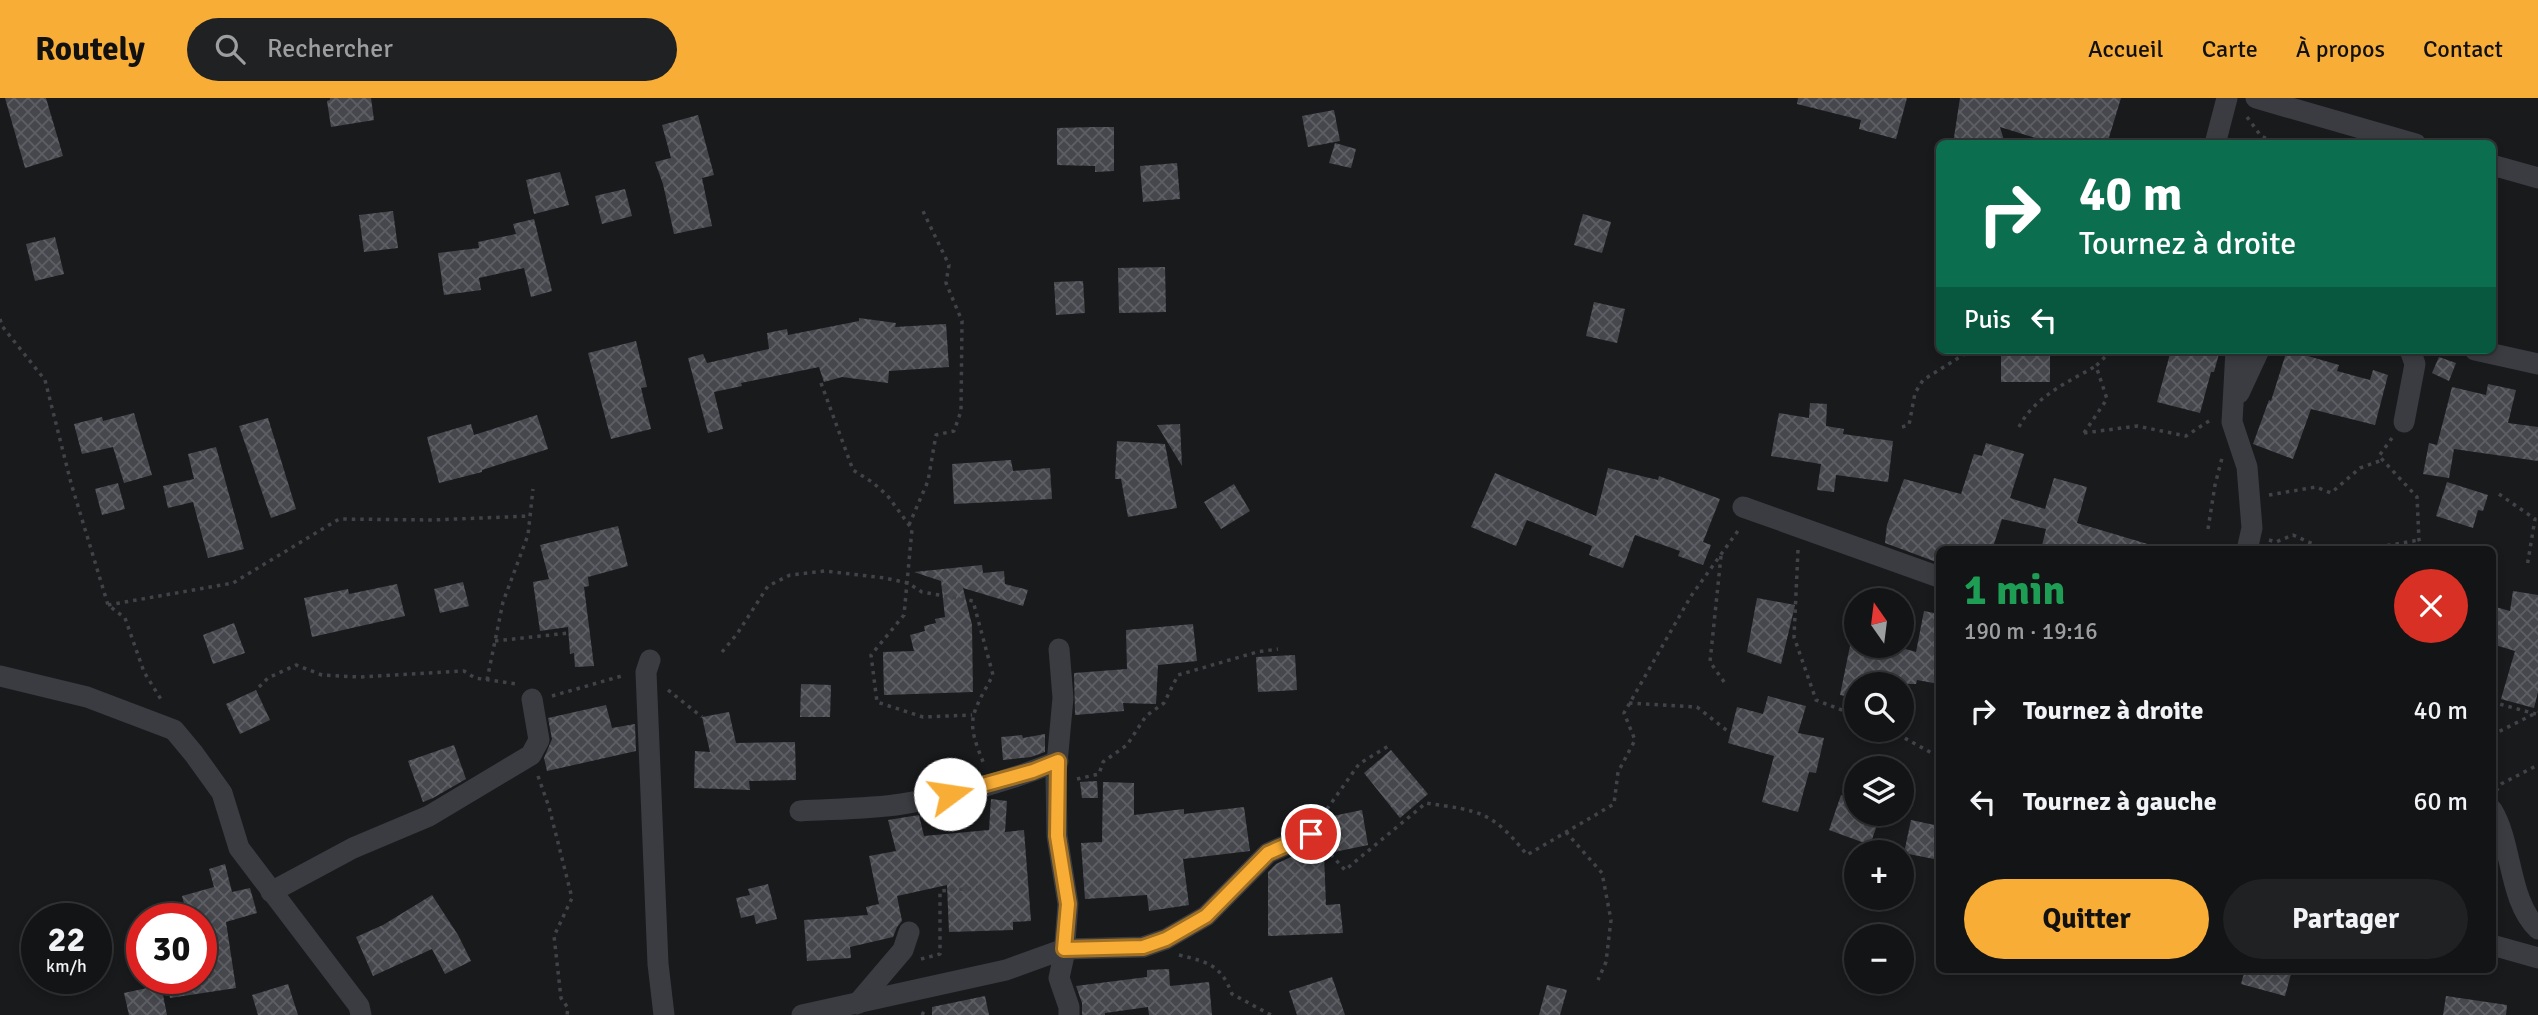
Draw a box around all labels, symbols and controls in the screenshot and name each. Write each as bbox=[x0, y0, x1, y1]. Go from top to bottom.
search box bbox=[187, 18, 677, 81]
text: Routely bbox=[35, 29, 145, 70]
icon: search bbox=[211, 30, 249, 68]
text: Rechercher bbox=[267, 33, 393, 65]
text: Accueil bbox=[2088, 34, 2164, 64]
text: Carte bbox=[2202, 34, 2258, 64]
text: À propos bbox=[2296, 34, 2385, 64]
text: Contact bbox=[2423, 34, 2503, 64]
text: 40 m bbox=[2079, 164, 2182, 224]
icon: right bbox=[1964, 168, 2055, 259]
text: Tournez à droite bbox=[2079, 224, 2296, 263]
icon: left bbox=[2025, 301, 2063, 339]
text: Puis bbox=[1964, 304, 2011, 336]
text: 1 min bbox=[1964, 565, 2065, 616]
button: close bbox=[2394, 569, 2468, 643]
north arrow bbox=[1844, 588, 1914, 658]
map controls bbox=[1844, 588, 1914, 994]
text: 190 m · 19:16 bbox=[1964, 617, 2098, 646]
button: search bbox=[1844, 672, 1914, 742]
icon: right bbox=[1964, 692, 2002, 730]
text: Tournez à droite bbox=[2023, 695, 2203, 727]
text: 40 m bbox=[2413, 695, 2468, 727]
button: layers bbox=[1844, 756, 1914, 826]
position arrow bbox=[913, 757, 987, 831]
icon: left bbox=[1964, 783, 2002, 821]
text: Tournez à gauche bbox=[2023, 786, 2217, 818]
text: 60 m bbox=[2413, 786, 2468, 818]
pin bbox=[1281, 804, 1341, 864]
icon: arrive bbox=[1292, 815, 1330, 853]
button: + bbox=[1844, 840, 1914, 910]
button: Quitter bbox=[1964, 879, 2209, 959]
button: Partager bbox=[2223, 879, 2468, 959]
speed limit sign: 30 bbox=[126, 903, 217, 994]
text: 22 bbox=[48, 918, 85, 961]
button: − bbox=[1844, 924, 1914, 994]
text: km/h bbox=[46, 955, 87, 977]

